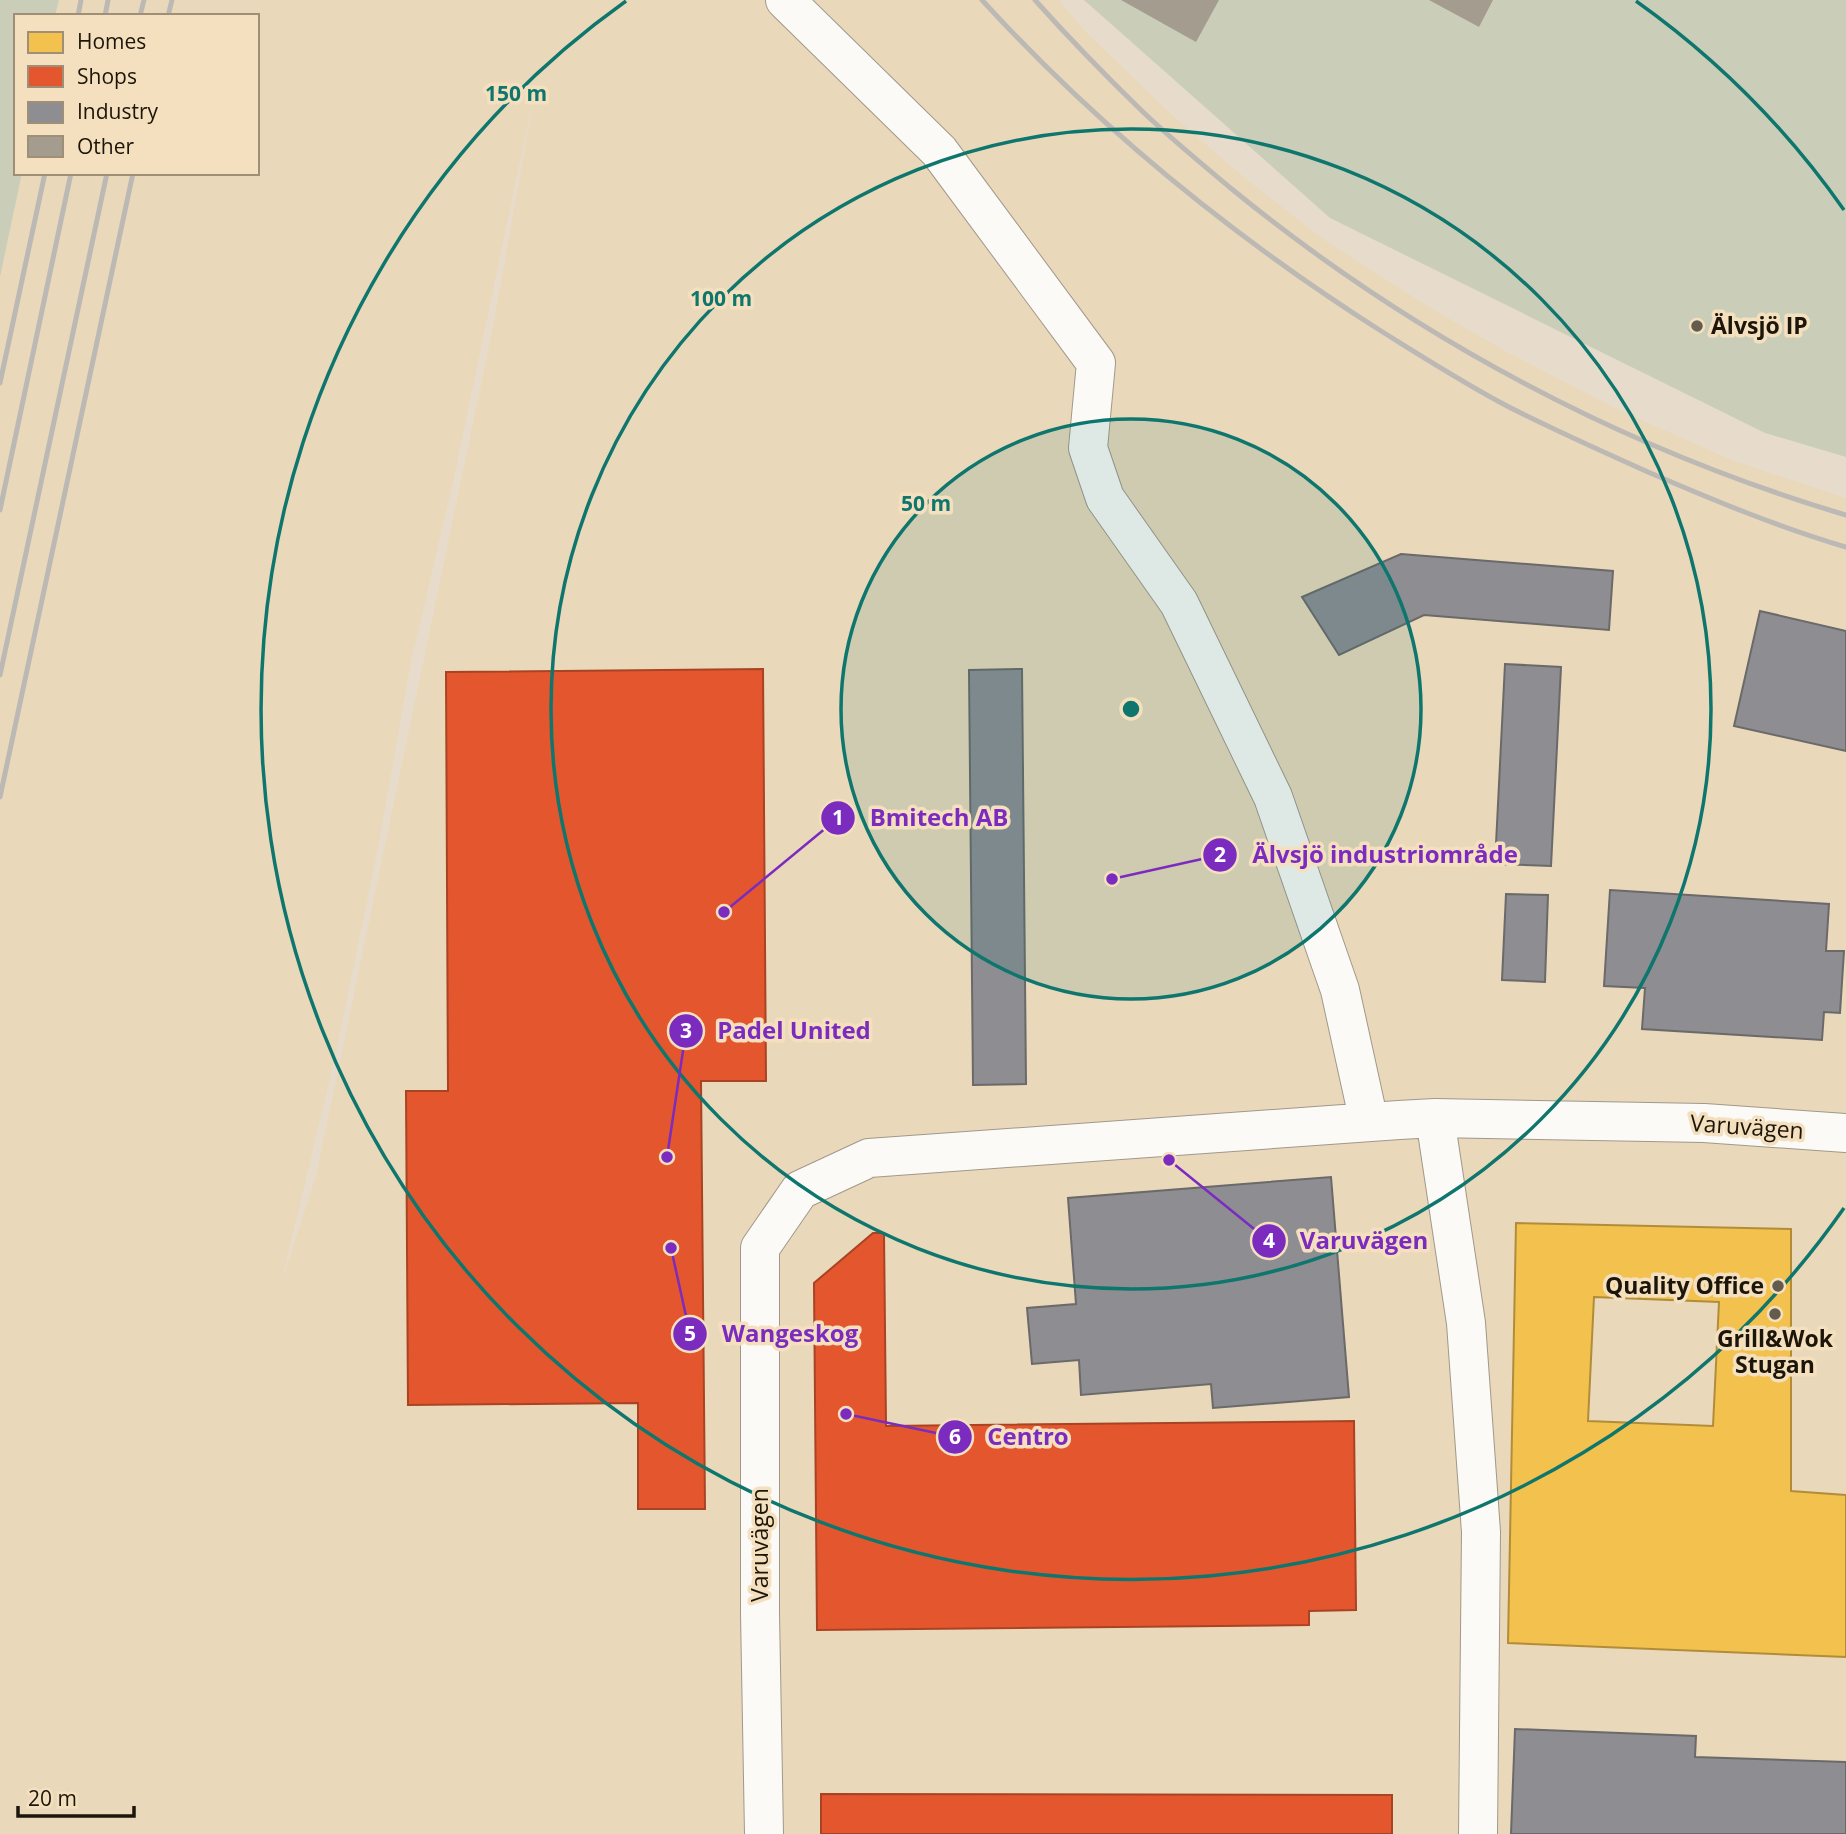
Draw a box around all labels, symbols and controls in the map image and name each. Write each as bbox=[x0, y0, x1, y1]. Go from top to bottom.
legend bbox=[14, 14, 259, 175]
text: Homes bbox=[77, 27, 146, 55]
text: Shops bbox=[77, 62, 137, 90]
text: 150 m bbox=[485, 79, 547, 107]
text: Industry bbox=[77, 97, 159, 125]
text: Other bbox=[77, 132, 134, 160]
text: 100 m bbox=[690, 284, 752, 312]
place label: Älvsjö IP bbox=[1711, 309, 1808, 341]
marker: Älvsjö IP bbox=[1689, 318, 1705, 334]
text: 50 m bbox=[901, 489, 951, 517]
centre of rings bbox=[1119, 697, 1143, 721]
callout: Bmitech AB bbox=[821, 795, 1022, 840]
text: Bmitech AB bbox=[870, 800, 1008, 833]
text: 1 bbox=[832, 803, 844, 831]
callout: Älvsjö industriområde bbox=[1203, 833, 1532, 878]
text: Älvsjö industriområde bbox=[1252, 837, 1518, 870]
text: 2 bbox=[1214, 840, 1226, 868]
callout: Padel United bbox=[669, 1008, 885, 1053]
text: Padel United bbox=[717, 1013, 871, 1046]
text: 3 bbox=[680, 1016, 692, 1044]
street label: Varuvägen bbox=[1689, 1106, 1805, 1146]
callout: Varuvägen bbox=[1251, 1218, 1443, 1263]
text: Varuvägen bbox=[1300, 1223, 1428, 1256]
text: 4 bbox=[1263, 1226, 1275, 1254]
place label: Quality Office bbox=[1605, 1269, 1764, 1301]
marker: Quality Office bbox=[1770, 1278, 1786, 1294]
marker: Grill&Wok Stugan bbox=[1767, 1306, 1783, 1322]
callout: Wangeskog bbox=[673, 1312, 872, 1357]
text: Wangeskog bbox=[722, 1316, 859, 1349]
text: 5 bbox=[684, 1319, 696, 1347]
place label: Grill&Wok Stugan bbox=[1717, 1322, 1834, 1380]
callout: Centro bbox=[938, 1415, 1082, 1460]
text: Centro bbox=[987, 1419, 1069, 1452]
text: 6 bbox=[949, 1422, 961, 1450]
street label: Varuvägen bbox=[743, 1488, 775, 1602]
scale bar bbox=[18, 1774, 133, 1818]
text: 20 m bbox=[28, 1784, 77, 1812]

